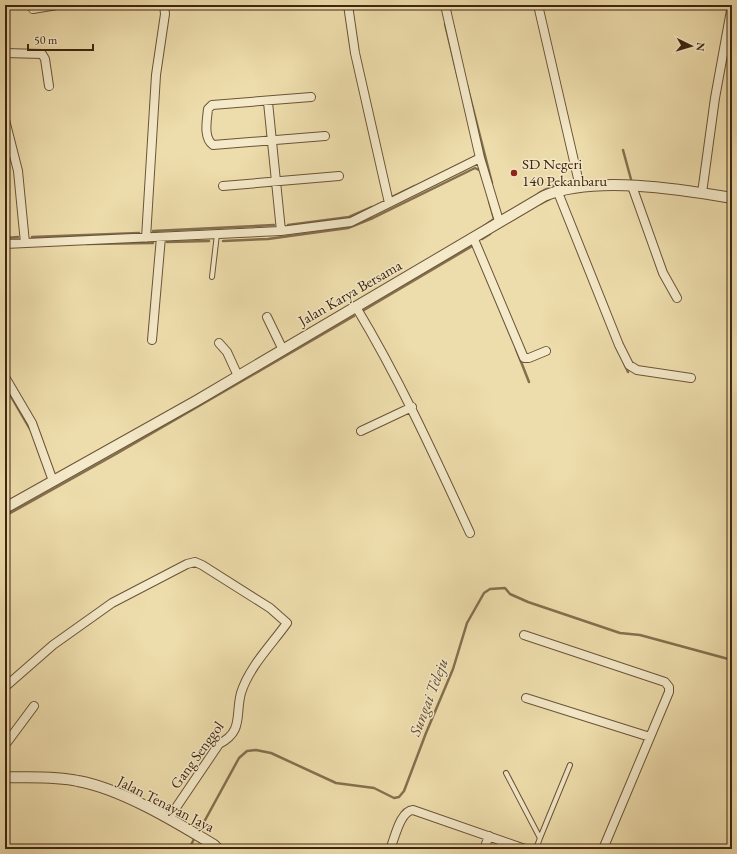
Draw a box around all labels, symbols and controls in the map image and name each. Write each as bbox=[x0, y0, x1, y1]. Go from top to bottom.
scale bar bbox=[28, 26, 93, 52]
north arrow bbox=[671, 26, 711, 66]
text: 50 m bbox=[34, 32, 58, 48]
text: N bbox=[694, 42, 708, 52]
place label: SD Negeri 140 Pekanbaru bbox=[522, 154, 607, 190]
marker: SD Negeri 140 Pekanbaru bbox=[509, 168, 519, 178]
street label: Jalan Karya Bersama bbox=[293, 255, 405, 331]
water label: Sungai Teleju bbox=[404, 655, 453, 740]
street label: Gang Senggol bbox=[166, 717, 228, 792]
street label: Jalan Tenayan Jaya bbox=[113, 770, 218, 836]

